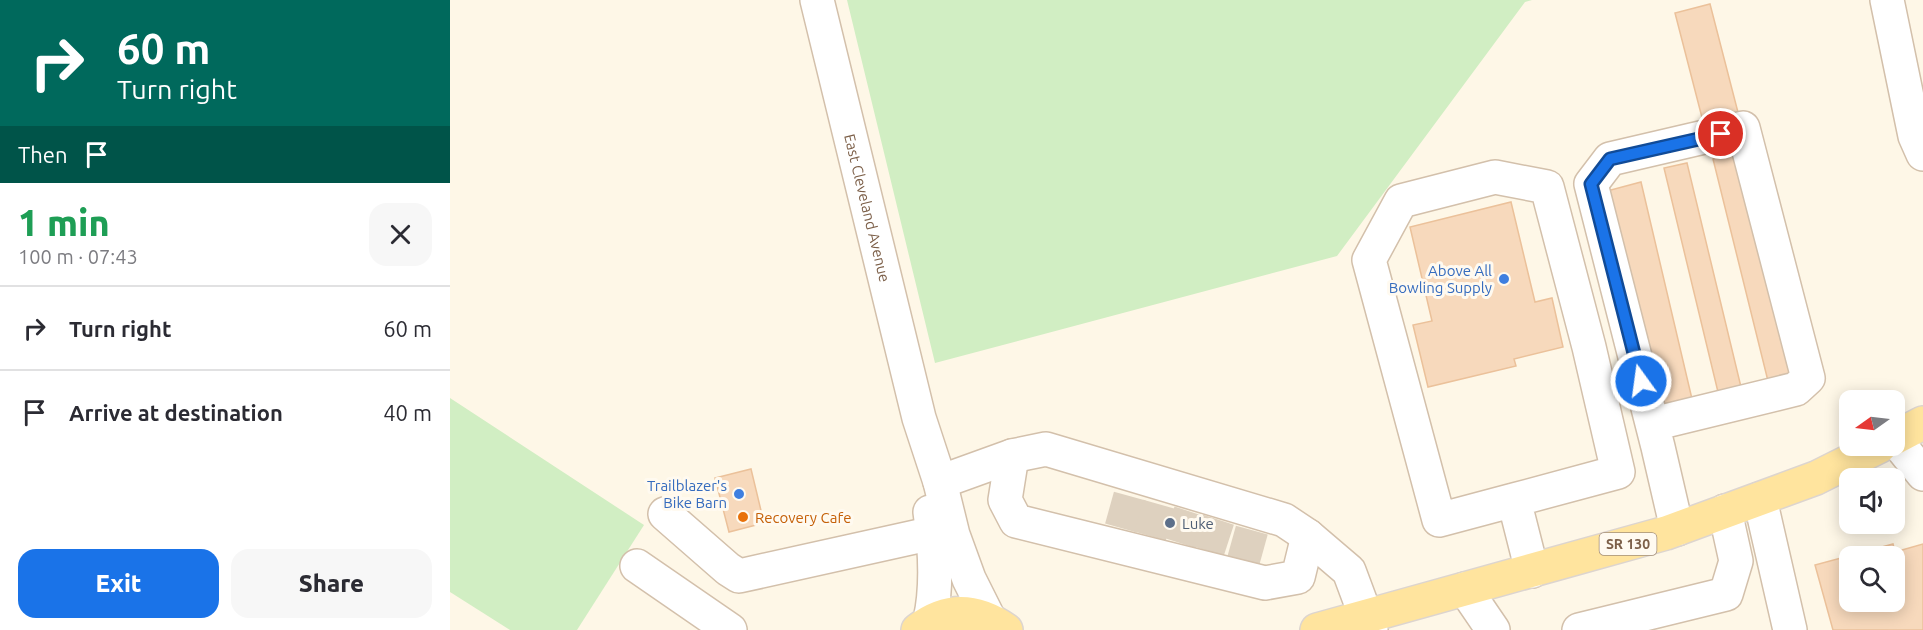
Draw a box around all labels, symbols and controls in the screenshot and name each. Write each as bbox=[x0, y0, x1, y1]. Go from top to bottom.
icon: right bbox=[18, 24, 96, 102]
text: 60 m bbox=[117, 25, 211, 72]
text: Turn right bbox=[117, 74, 237, 104]
pin bbox=[1695, 108, 1746, 159]
icon: arrive bbox=[1704, 117, 1737, 150]
street label: East Cleveland Avenue bbox=[841, 132, 894, 284]
icon: arrive bbox=[80, 138, 113, 171]
text: Then bbox=[18, 142, 68, 167]
text: 1 min bbox=[18, 202, 110, 243]
button: close bbox=[369, 203, 432, 266]
text: 100 m · 07:43 bbox=[18, 245, 138, 268]
place label: Above All Bowling Supply bbox=[1389, 262, 1492, 296]
marker: Above All Bowling Supply bbox=[1497, 272, 1511, 286]
icon: right bbox=[18, 312, 51, 345]
text: Turn right bbox=[69, 316, 171, 341]
text: 60 m bbox=[383, 316, 432, 341]
position arrow bbox=[1609, 349, 1673, 413]
north arrow bbox=[1839, 390, 1905, 456]
map controls bbox=[1839, 390, 1905, 612]
icon: arrive bbox=[18, 396, 51, 429]
text: Arrive at destination bbox=[69, 400, 283, 425]
text: 40 m bbox=[383, 400, 432, 425]
button: sound bbox=[1839, 468, 1905, 534]
place label: Trailblazer's Bike Barn bbox=[647, 477, 727, 511]
marker: Trailblazer's Bike Barn bbox=[732, 487, 746, 501]
place label: Recovery Cafe bbox=[755, 509, 851, 526]
marker: Recovery Cafe bbox=[736, 510, 750, 524]
place label: Luke bbox=[1182, 515, 1214, 532]
marker: Luke bbox=[1163, 516, 1177, 530]
road number: SR 130 bbox=[1600, 533, 1656, 555]
button: search bbox=[1839, 546, 1905, 612]
button: Exit bbox=[18, 549, 219, 618]
button: Share bbox=[231, 549, 432, 618]

